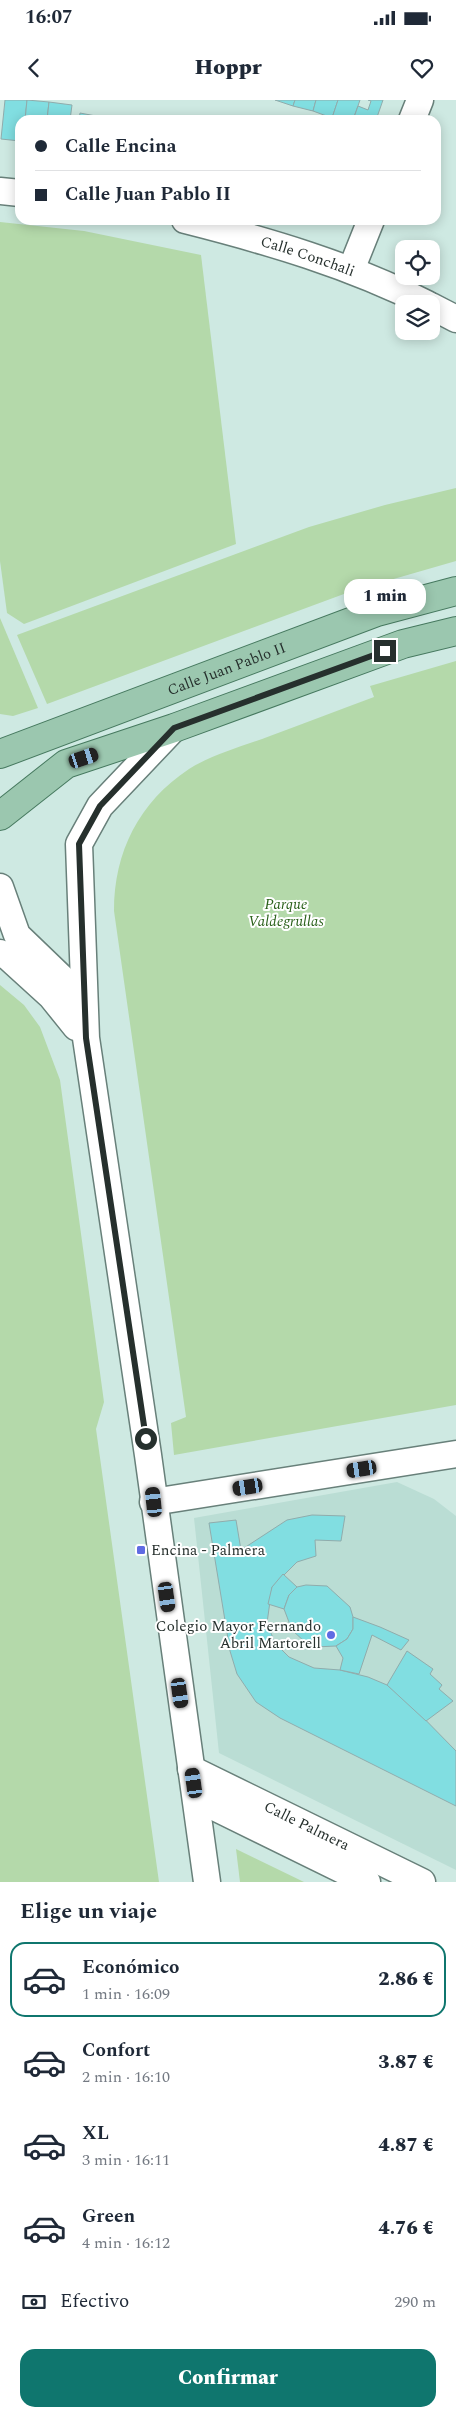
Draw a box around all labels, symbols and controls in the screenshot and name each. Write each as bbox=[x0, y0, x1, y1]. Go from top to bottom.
text: 16:07 bbox=[25, 3, 73, 32]
text: Hoppr bbox=[194, 51, 262, 84]
icon: back bbox=[20, 54, 48, 82]
icon: heart bbox=[408, 54, 436, 82]
text: Calle Encina bbox=[65, 132, 177, 161]
text: Calle Juan Pablo II bbox=[65, 180, 231, 209]
street label: Calle Conchali bbox=[258, 230, 358, 282]
map controls bbox=[395, 240, 440, 340]
button: locate bbox=[395, 240, 440, 285]
button: layers bbox=[395, 295, 440, 340]
callout: 1 min bbox=[344, 578, 426, 614]
text: 1 min bbox=[363, 584, 407, 608]
street label: Calle Juan Pablo II bbox=[164, 636, 289, 701]
route end bbox=[374, 640, 396, 662]
car bbox=[67, 746, 100, 770]
park label: Parque Valdegrullas bbox=[248, 893, 324, 933]
route start bbox=[135, 1428, 157, 1450]
car bbox=[346, 1459, 377, 1479]
car bbox=[232, 1477, 263, 1497]
car bbox=[144, 1486, 163, 1518]
place label: Encina - Palmera bbox=[151, 1539, 266, 1562]
marker: Encina - Palmera bbox=[135, 1544, 147, 1556]
car bbox=[157, 1581, 176, 1613]
place label: Colegio Mayor Fernando Abril Martorell bbox=[156, 1615, 321, 1655]
marker: Colegio Mayor Fernando Abril Martorell bbox=[325, 1629, 337, 1641]
car bbox=[170, 1677, 189, 1709]
car bbox=[184, 1767, 203, 1799]
street label: Calle Palmera bbox=[260, 1795, 354, 1857]
text: Elige un viaje bbox=[20, 1895, 157, 1928]
text: Económico bbox=[82, 1953, 179, 1982]
icon: car bbox=[22, 1957, 67, 2002]
text: 2.86 € bbox=[378, 1965, 434, 1994]
text: 1 min · 16:09 bbox=[82, 1982, 170, 2006]
text: Confort bbox=[82, 2036, 150, 2065]
icon: car bbox=[22, 2040, 67, 2085]
text: 3.87 € bbox=[378, 2048, 434, 2077]
text: 2 min · 16:10 bbox=[82, 2065, 170, 2089]
text: XL bbox=[82, 2119, 109, 2148]
icon: car bbox=[22, 2123, 67, 2168]
text: 4.87 € bbox=[378, 2131, 434, 2160]
text: 3 min · 16:11 bbox=[82, 2148, 170, 2172]
text: Green bbox=[82, 2202, 135, 2231]
icon: car bbox=[22, 2206, 67, 2251]
text: 4.76 € bbox=[378, 2214, 434, 2243]
text: 4 min · 16:12 bbox=[82, 2231, 170, 2255]
text: Efectivo bbox=[60, 2287, 129, 2316]
icon: cash bbox=[20, 2288, 48, 2316]
text: 290 m bbox=[394, 2290, 436, 2314]
button: Confirmar bbox=[20, 2349, 436, 2407]

